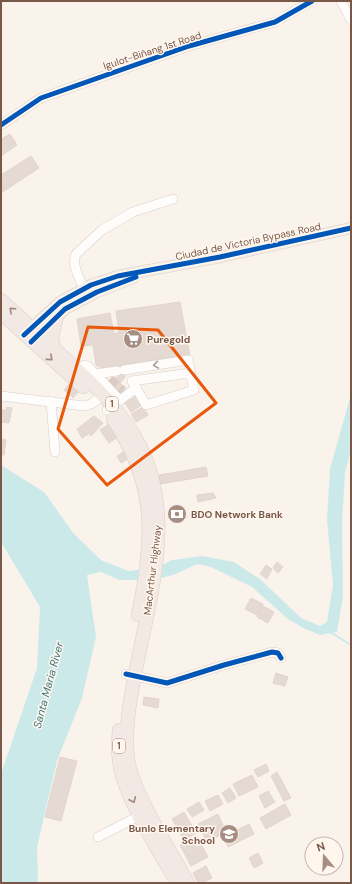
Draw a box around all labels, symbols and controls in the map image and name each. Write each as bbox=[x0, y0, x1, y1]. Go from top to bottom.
street label: Igulot-Biñang 1st Road bbox=[101, 28, 203, 72]
street label: Ciudad de Victoria Bypass Road bbox=[174, 220, 322, 263]
one-way arrow bbox=[9, 307, 17, 314]
supermarket icon: Puregold bbox=[122, 328, 144, 350]
place label: Puregold bbox=[147, 333, 190, 346]
one-way arrow bbox=[45, 354, 53, 361]
one-way arrow bbox=[153, 360, 159, 368]
road number: 1 bbox=[106, 397, 118, 411]
bank icon: BDO Network Bank bbox=[166, 503, 188, 525]
place label: BDO Network Bank bbox=[191, 508, 283, 521]
street label: MacArthur Highway bbox=[141, 524, 165, 616]
water label: Santa Maria River bbox=[30, 639, 66, 730]
road number: 1 bbox=[113, 739, 125, 753]
one-way arrow bbox=[128, 796, 136, 803]
place label: Bunlo Elementary School bbox=[129, 822, 215, 847]
school or university icon: Bunlo Elementary School bbox=[218, 823, 240, 845]
north arrow bbox=[304, 836, 344, 876]
text: N bbox=[315, 839, 327, 854]

